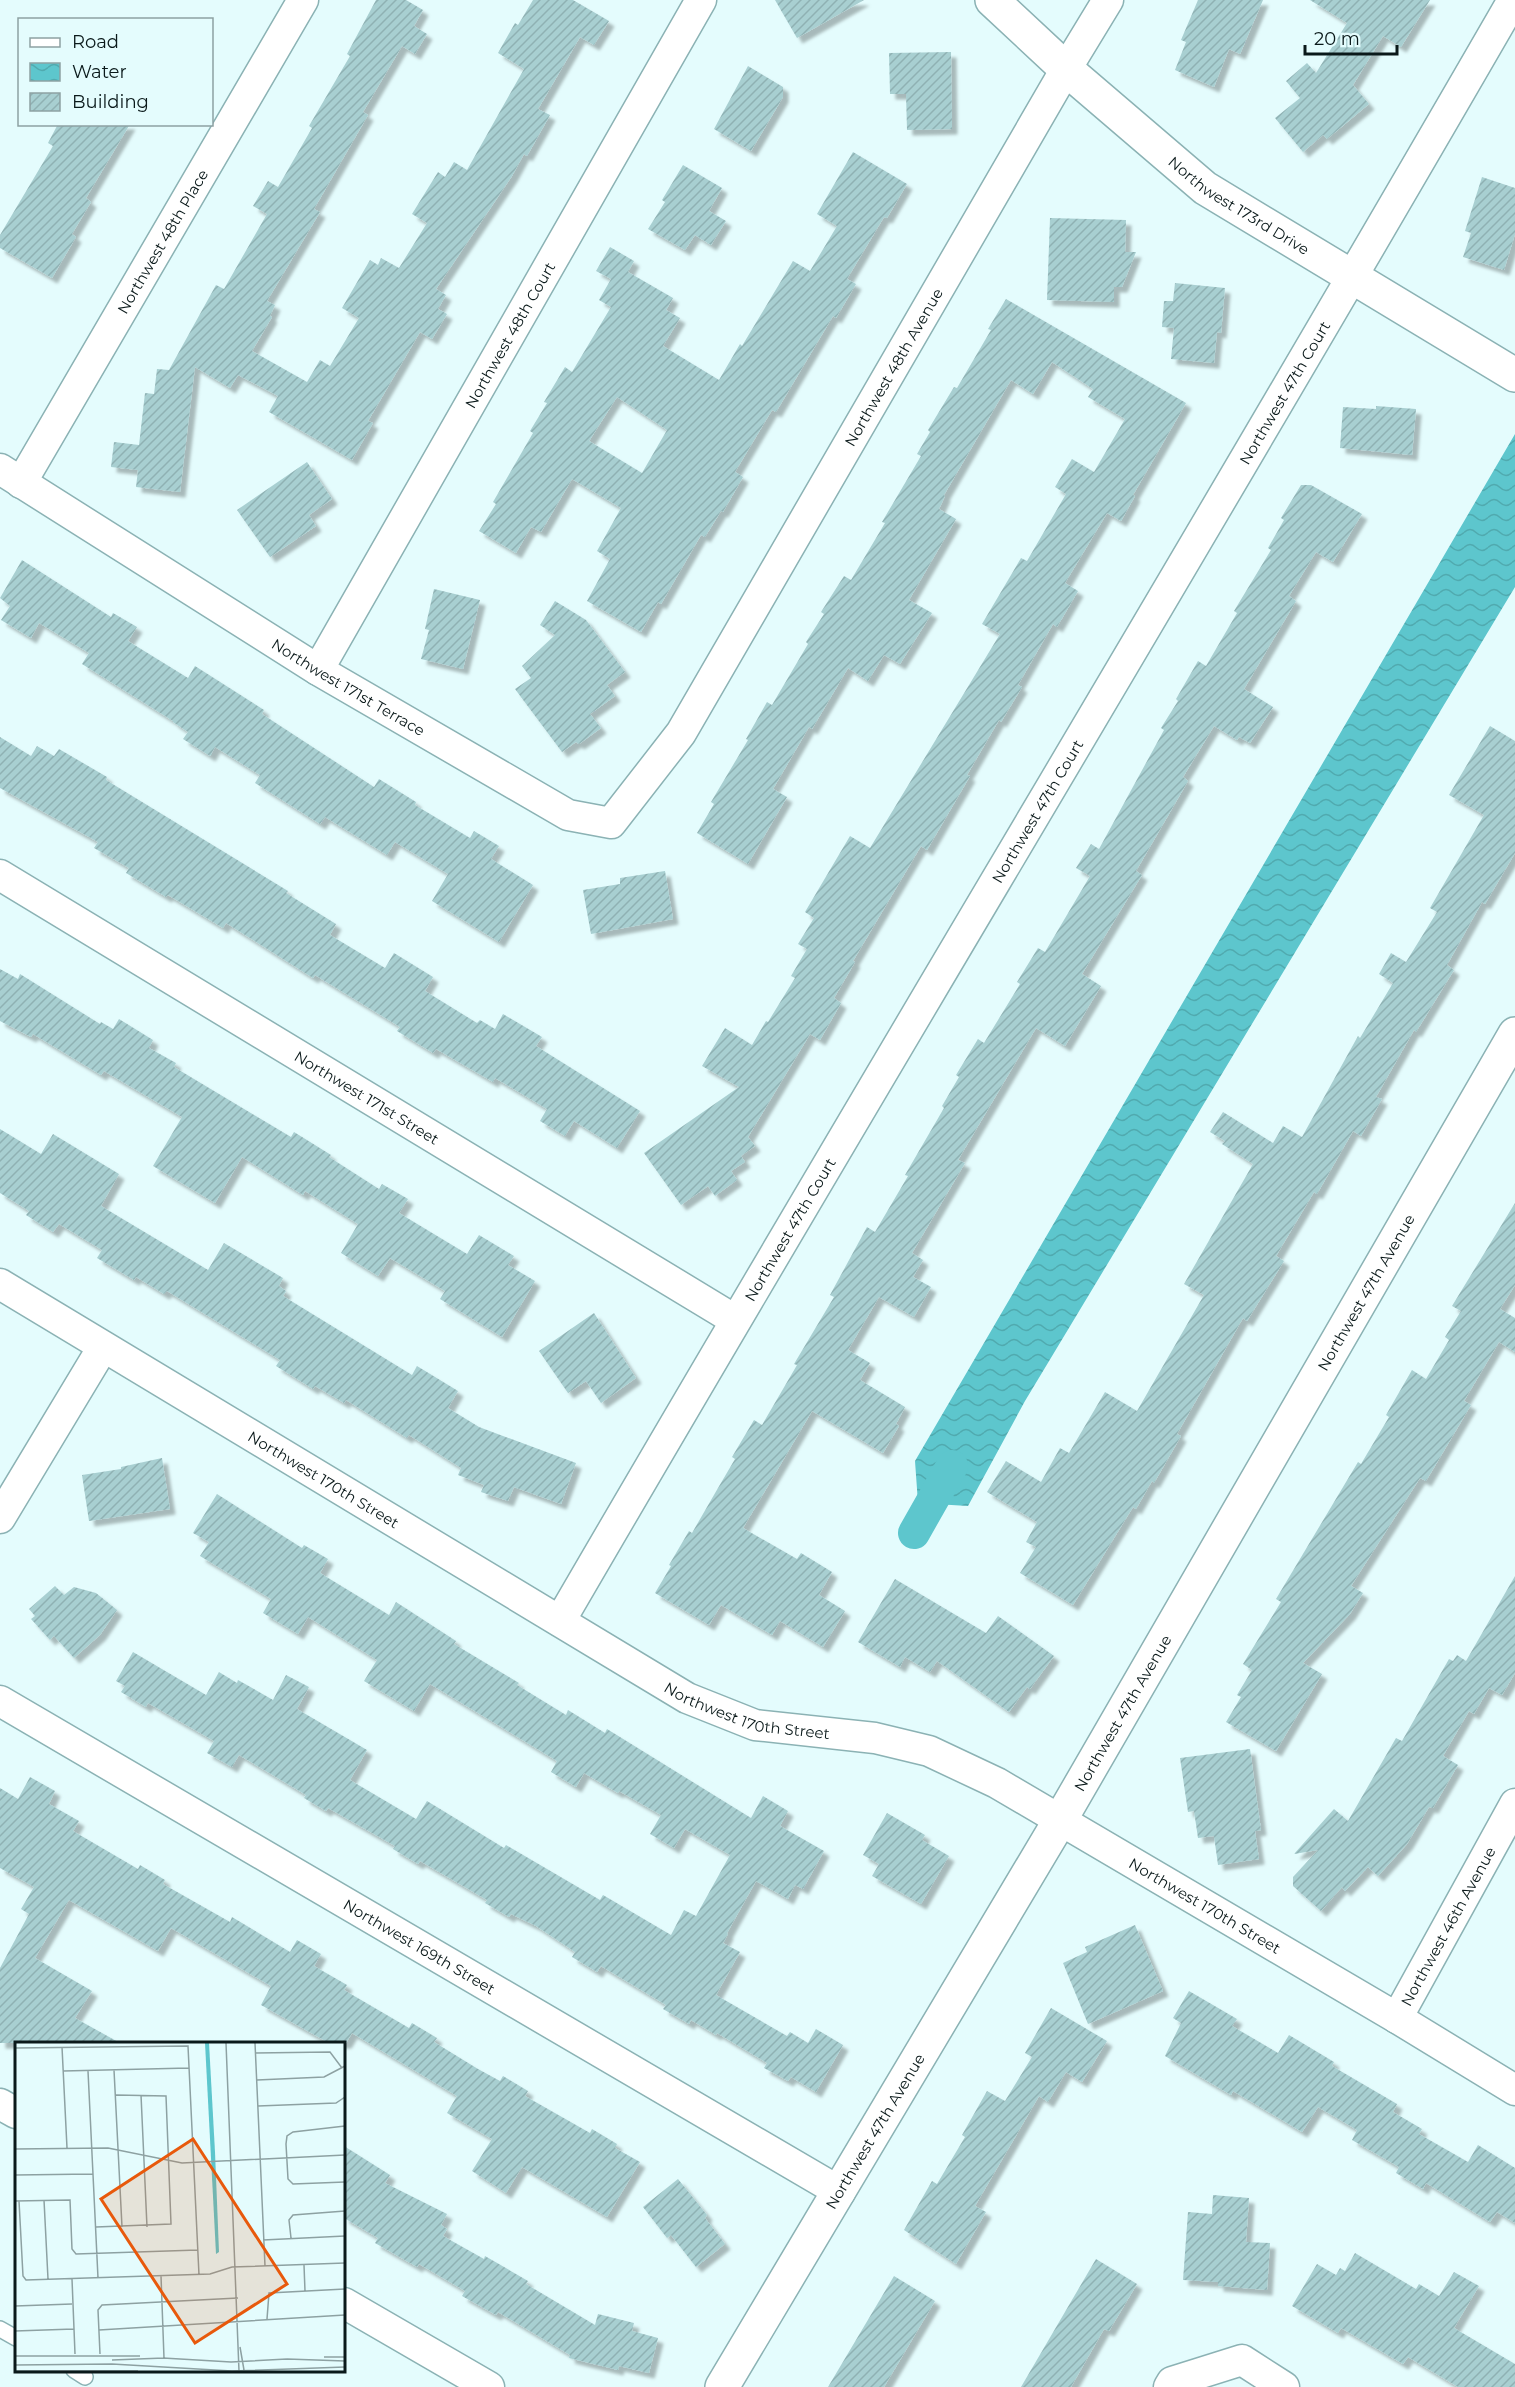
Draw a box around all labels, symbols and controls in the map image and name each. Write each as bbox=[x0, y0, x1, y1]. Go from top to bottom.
legend bbox=[18, 18, 213, 126]
scale bar bbox=[1305, 18, 1396, 56]
text: 20 m bbox=[1314, 28, 1360, 50]
text: Road bbox=[72, 31, 119, 53]
text: Water bbox=[72, 61, 127, 83]
text: Building bbox=[72, 91, 149, 113]
street label: Northwest 173rd Drive bbox=[1165, 152, 1313, 258]
street label: Northwest 48th Place bbox=[113, 165, 212, 317]
street label: Northwest 48th Court bbox=[460, 258, 559, 411]
street label: Northwest 48th Avenue bbox=[840, 284, 947, 450]
street label: Northwest 47th Court bbox=[1235, 317, 1334, 468]
street label: Northwest 171st Terrace bbox=[268, 634, 429, 740]
street label: Northwest 47th Court bbox=[987, 736, 1087, 886]
street label: Northwest 171st Street bbox=[291, 1046, 443, 1148]
street label: Northwest 47th Court bbox=[740, 1154, 839, 1305]
street label: Northwest 47th Avenue bbox=[1313, 1210, 1418, 1374]
street label: Northwest 170th Street bbox=[245, 1426, 403, 1532]
street label: Northwest 47th Avenue bbox=[1069, 1631, 1175, 1795]
street label: Northwest 170th Street bbox=[661, 1677, 831, 1743]
street label: Northwest 46th Avenue bbox=[1396, 1843, 1499, 2009]
street label: Northwest 170th Street bbox=[1126, 1853, 1284, 1957]
street label: Northwest 169th Street bbox=[340, 1894, 499, 1998]
inset map bbox=[15, 2042, 345, 2372]
street label: Northwest 47th Avenue bbox=[821, 2050, 928, 2212]

